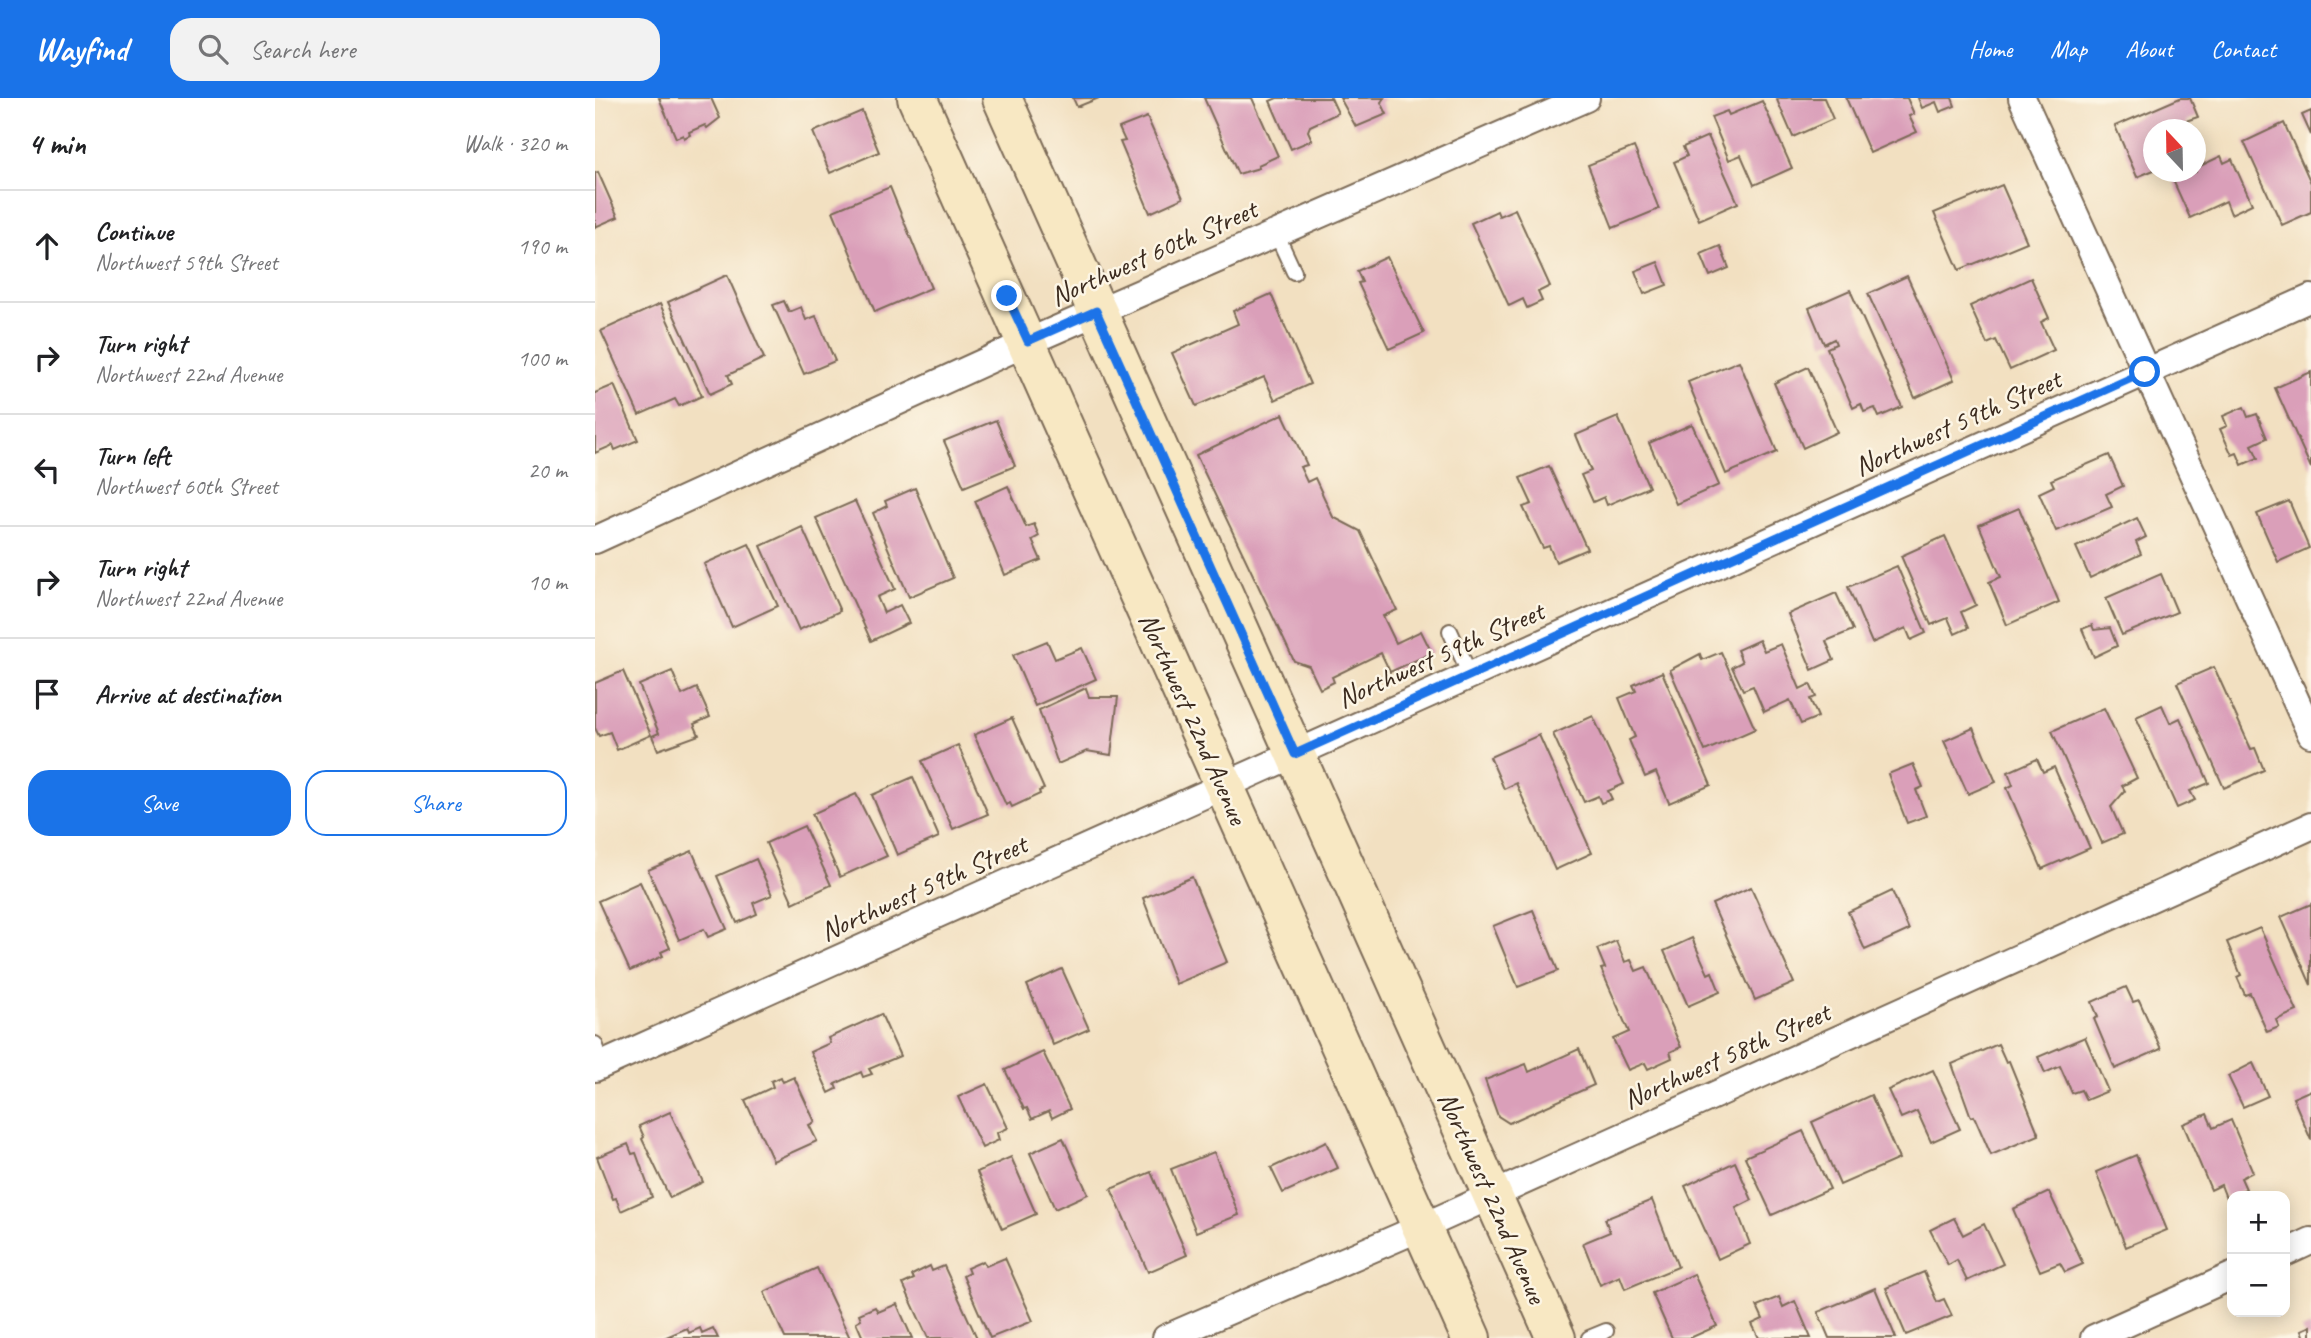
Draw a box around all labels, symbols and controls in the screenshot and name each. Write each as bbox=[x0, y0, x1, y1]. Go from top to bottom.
search box bbox=[170, 18, 660, 81]
text: Wayfind bbox=[35, 28, 128, 70]
icon: search bbox=[194, 30, 232, 68]
text: Search here bbox=[250, 33, 356, 66]
text: Home bbox=[1969, 34, 2012, 64]
text: Map bbox=[2050, 34, 2087, 64]
text: About bbox=[2125, 34, 2173, 64]
text: Contact bbox=[2211, 34, 2276, 64]
north arrow bbox=[2143, 119, 2206, 182]
text: 4 min bbox=[28, 125, 85, 163]
text: Walk · 320 m bbox=[463, 129, 567, 158]
street label: Northwest 60th Street bbox=[1045, 190, 1264, 314]
text: Continue bbox=[95, 215, 173, 248]
icon: ahead bbox=[28, 227, 66, 265]
text: 190 m bbox=[518, 232, 567, 261]
text: Northwest 59th Street bbox=[95, 248, 278, 277]
route end bbox=[991, 280, 1022, 311]
text: Turn right bbox=[95, 327, 186, 360]
icon: right bbox=[28, 339, 66, 377]
text: 100 m bbox=[518, 344, 567, 373]
route start bbox=[2129, 356, 2160, 387]
text: Northwest 22nd Avenue bbox=[95, 360, 282, 389]
street label: Northwest 59th Street bbox=[1849, 360, 2068, 484]
text: Turn left bbox=[95, 439, 170, 472]
icon: left bbox=[28, 451, 66, 489]
text: 20 m bbox=[528, 456, 567, 485]
text: Northwest 60th Street bbox=[95, 472, 278, 501]
text: Turn right bbox=[95, 551, 186, 584]
icon: right bbox=[28, 563, 66, 601]
text: 10 m bbox=[528, 568, 567, 597]
text: Northwest 22nd Avenue bbox=[95, 584, 282, 613]
street label: Northwest 59th Street bbox=[1332, 592, 1551, 716]
street label: Northwest 22nd Avenue bbox=[1131, 607, 1257, 831]
icon: arrive bbox=[28, 675, 66, 713]
text: Arrive at destination bbox=[95, 678, 281, 711]
button: Save bbox=[28, 770, 291, 836]
button: Share bbox=[305, 770, 567, 836]
street label: Northwest 59th Street bbox=[815, 825, 1034, 949]
street label: Northwest 58th Street bbox=[1618, 993, 1837, 1117]
street label: Northwest 22nd Avenue bbox=[1430, 1086, 1556, 1310]
map controls bbox=[2227, 1191, 2290, 1317]
button: + bbox=[2227, 1191, 2290, 1254]
button: − bbox=[2227, 1254, 2290, 1317]

